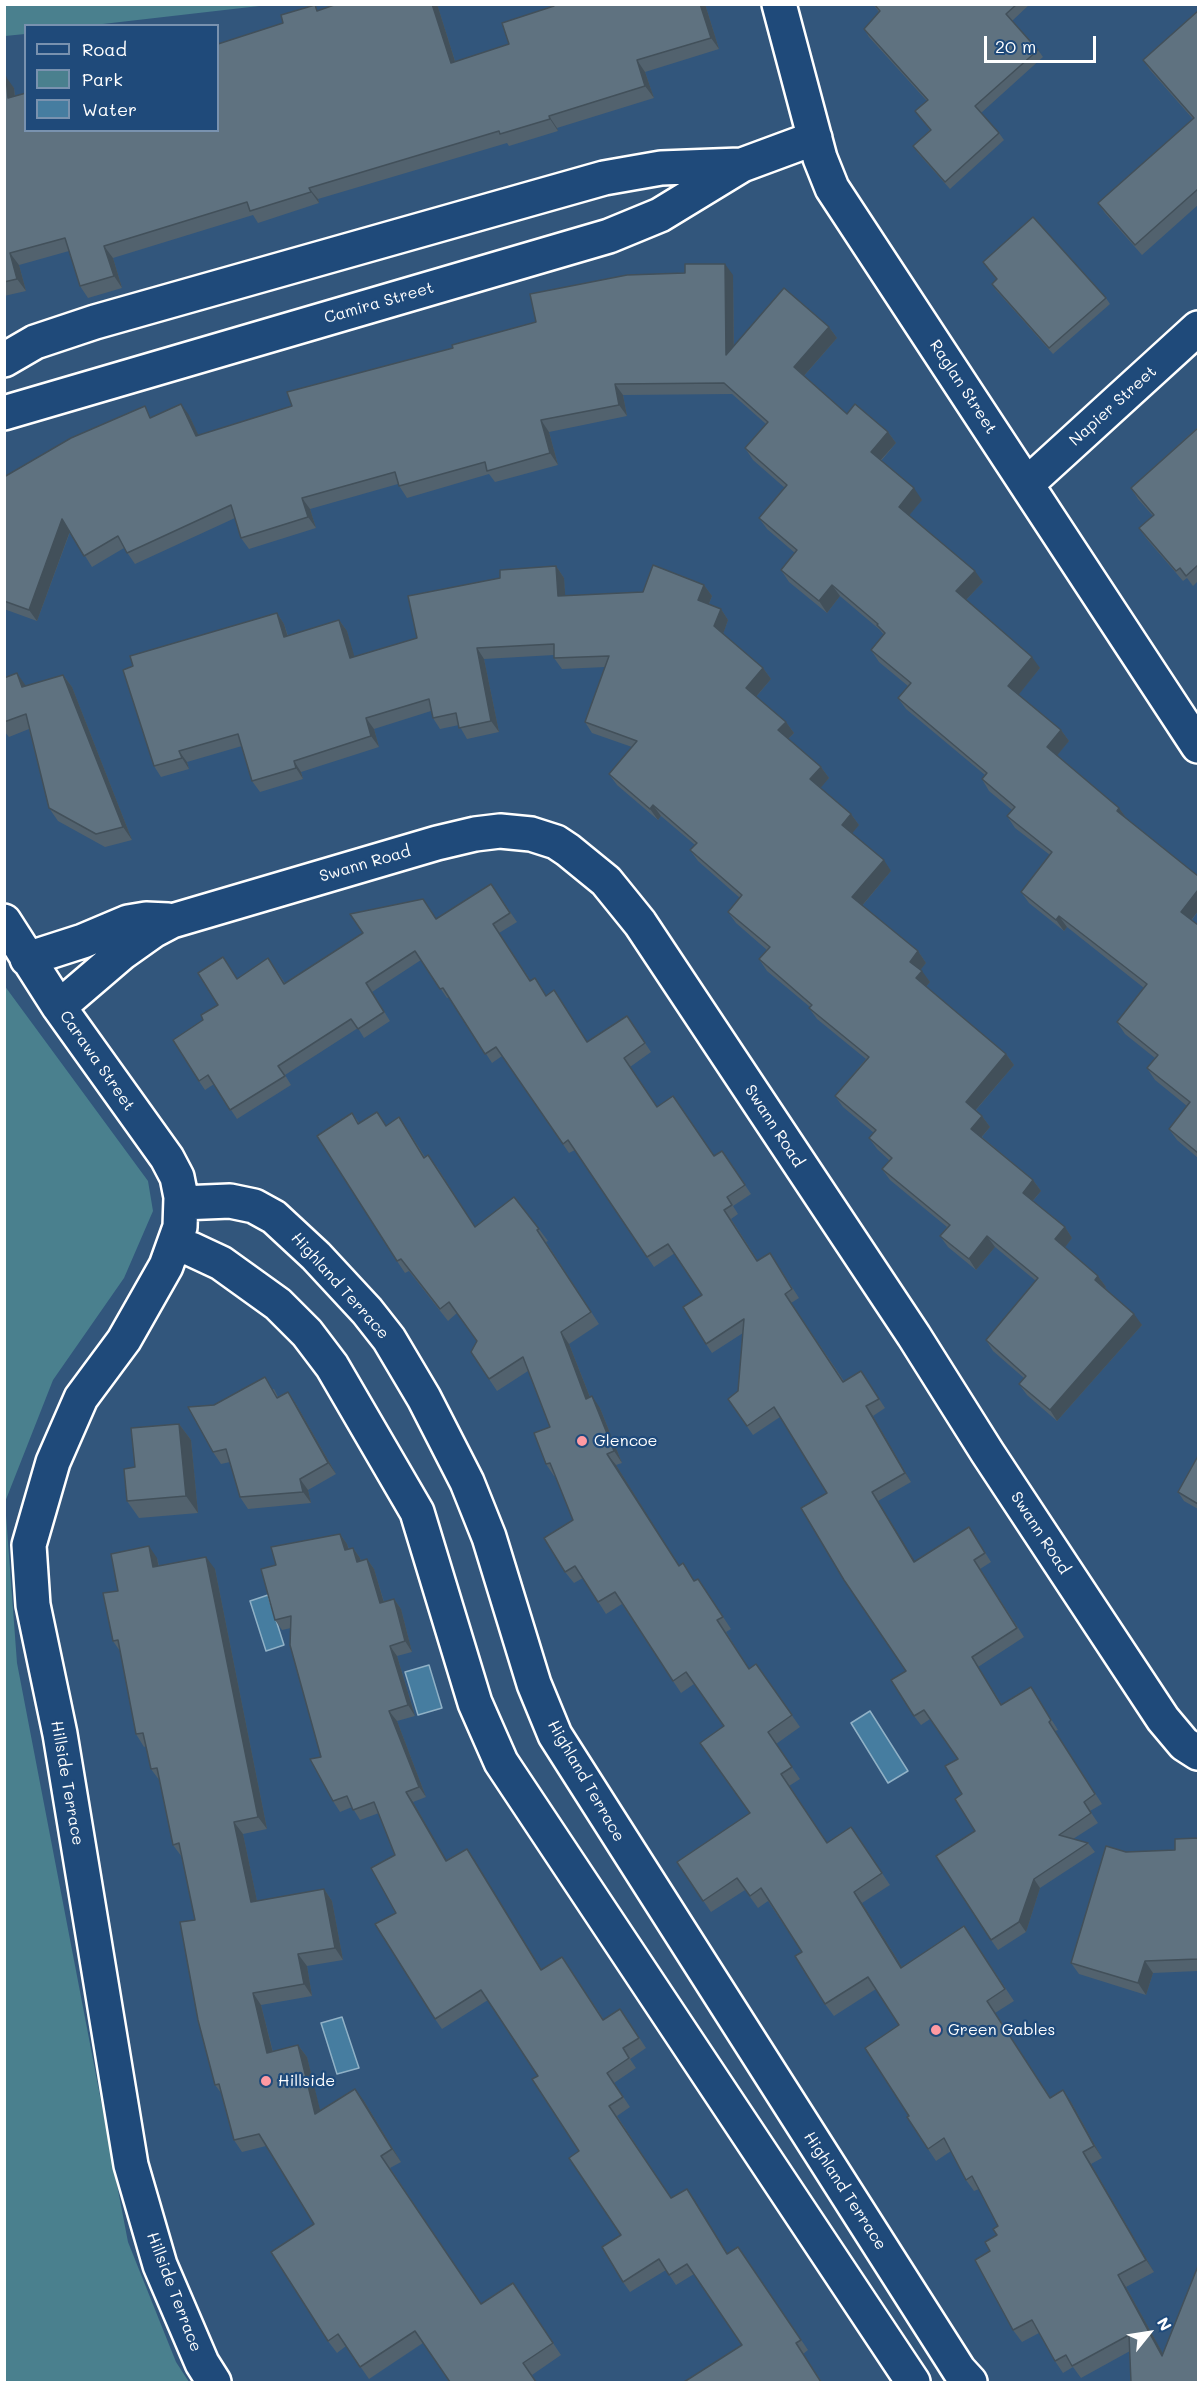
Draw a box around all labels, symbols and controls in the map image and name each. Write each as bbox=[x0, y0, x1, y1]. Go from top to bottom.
legend bbox=[24, 24, 219, 132]
scale bar bbox=[987, 24, 1100, 62]
text: 20 m bbox=[995, 34, 1036, 58]
text: Road bbox=[82, 37, 127, 61]
text: Park bbox=[82, 67, 123, 91]
text: Water bbox=[82, 97, 137, 121]
street label: Camira Street bbox=[322, 278, 436, 328]
street label: Raglan Street bbox=[925, 336, 1001, 438]
street label: Napier Street bbox=[1066, 362, 1160, 450]
street label: Swann Road bbox=[317, 842, 413, 886]
street label: Carawa Street bbox=[55, 1007, 139, 1115]
street label: Swann Road bbox=[740, 1081, 808, 1171]
street label: Highland Terrace bbox=[287, 1229, 393, 1343]
place label: Glencoe bbox=[594, 1431, 657, 1451]
marker: Glencoe bbox=[575, 1434, 589, 1448]
street label: Swann Road bbox=[1006, 1488, 1074, 1578]
street label: Highland Terrace bbox=[543, 1717, 629, 1845]
street label: Hillside Terrace bbox=[47, 1719, 87, 1847]
place label: Green Gables bbox=[948, 2020, 1055, 2040]
marker: Green Gables bbox=[929, 2023, 943, 2037]
place label: Hillside bbox=[278, 2071, 335, 2091]
marker: Hillside bbox=[259, 2074, 273, 2088]
street label: Highland Terrace bbox=[800, 2128, 890, 2254]
street label: Hillside Terrace bbox=[142, 2230, 206, 2354]
north arrow bbox=[1119, 2303, 1179, 2363]
text: N bbox=[1153, 2313, 1177, 2334]

